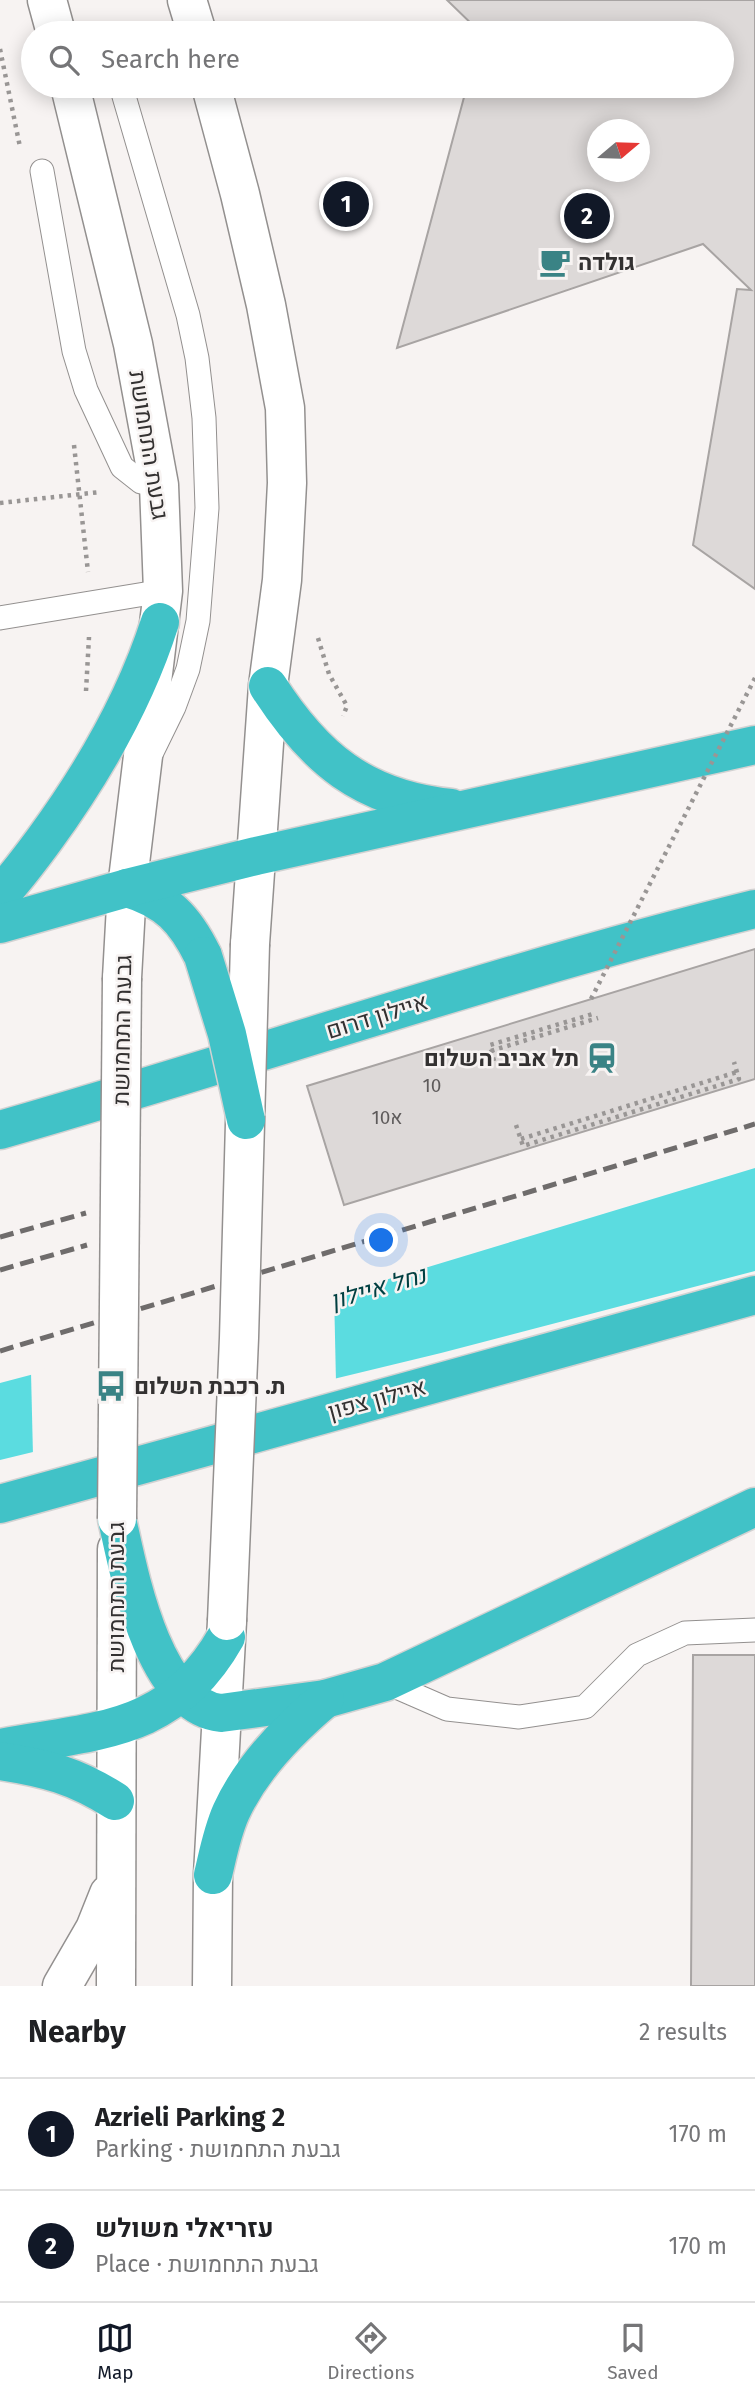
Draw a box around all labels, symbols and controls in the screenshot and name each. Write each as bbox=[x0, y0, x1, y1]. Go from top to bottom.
search box bbox=[21, 21, 734, 98]
icon: search bbox=[45, 41, 83, 79]
text: Search here bbox=[101, 44, 240, 75]
north arrow bbox=[587, 119, 650, 182]
pin: 1 bbox=[323, 178, 369, 230]
pin: 2 bbox=[564, 190, 610, 242]
cafe icon: גולדה bbox=[538, 245, 572, 279]
place label: גולדה bbox=[578, 248, 635, 276]
street label: גבעת התחמושת bbox=[123, 368, 175, 522]
street label: גבעת התחמושת bbox=[107, 954, 137, 1106]
street label: איילון דרום bbox=[323, 987, 431, 1045]
station icon: תל אביב השלום bbox=[585, 1041, 619, 1075]
place label: תל אביב השלום bbox=[424, 1044, 579, 1072]
house number: 10 bbox=[423, 1074, 441, 1097]
house number: 10א bbox=[371, 1106, 403, 1129]
your location bbox=[364, 1223, 398, 1257]
water label: נחל איילון bbox=[327, 1260, 431, 1315]
bus stop icon: ת. רכבת השלום bbox=[94, 1369, 128, 1403]
place label: ת. רכבת השלום bbox=[134, 1372, 286, 1400]
street label: איילון צפון bbox=[325, 1372, 429, 1426]
street label: גבעת התחמושת bbox=[102, 1522, 130, 1672]
text: Nearby bbox=[28, 2014, 126, 2050]
text: 2 results bbox=[639, 2018, 727, 2046]
text: Azrieli Parking 2 bbox=[95, 2102, 285, 2133]
text: 1 bbox=[46, 2120, 56, 2148]
text: 170 m bbox=[668, 2120, 727, 2148]
text: Parking · גבעת התחמושת bbox=[95, 2135, 341, 2163]
text: עזריאלי משולש bbox=[95, 2213, 274, 2244]
text: 2 bbox=[45, 2232, 57, 2260]
text: 170 m bbox=[668, 2232, 727, 2260]
text: Place · גבעת התחמושת bbox=[95, 2250, 319, 2278]
tab: Map bbox=[96, 2319, 134, 2384]
tab: Directions bbox=[327, 2319, 414, 2384]
tab: Saved bbox=[607, 2319, 659, 2384]

